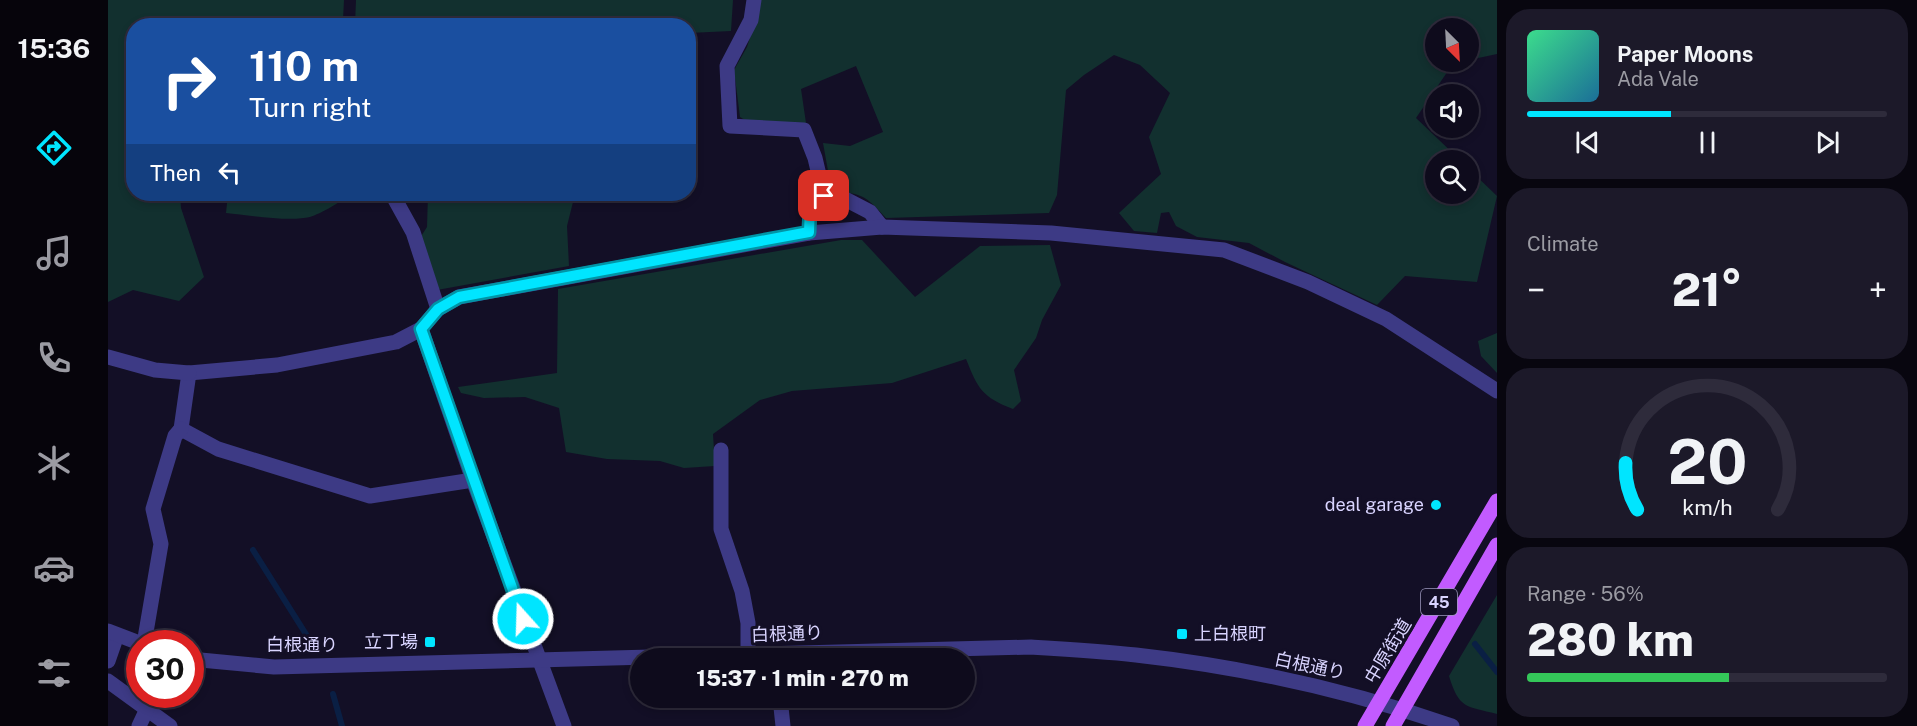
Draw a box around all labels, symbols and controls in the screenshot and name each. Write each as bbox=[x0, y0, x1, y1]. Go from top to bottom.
north arrow bbox=[1425, 18, 1479, 72]
map controls bbox=[1425, 18, 1479, 204]
text: 15:36 bbox=[18, 32, 90, 64]
text: 110 m bbox=[249, 41, 359, 90]
text: Paper Moons bbox=[1617, 41, 1753, 67]
icon: right bbox=[150, 42, 228, 120]
text: Ada Vale bbox=[1617, 67, 1699, 91]
button: sound bbox=[1425, 84, 1479, 138]
text: Turn right bbox=[249, 91, 372, 123]
icon: previous bbox=[1571, 126, 1604, 159]
icon: pause bbox=[1691, 126, 1724, 159]
icon: next bbox=[1811, 126, 1844, 159]
icon: directions bbox=[33, 127, 75, 169]
button: search bbox=[1425, 150, 1479, 204]
icon: left bbox=[213, 156, 246, 189]
text: Then bbox=[150, 160, 201, 186]
pin bbox=[798, 170, 849, 221]
icon: arrive bbox=[807, 179, 840, 212]
icon: music bbox=[33, 232, 75, 274]
text: Climate bbox=[1527, 232, 1599, 256]
text: 21° bbox=[1672, 263, 1742, 316]
text: − bbox=[1527, 271, 1545, 309]
text: + bbox=[1869, 271, 1887, 309]
icon: phone bbox=[33, 337, 75, 379]
text: 20 bbox=[1667, 425, 1747, 498]
icon: climate bbox=[33, 442, 75, 484]
place label: deal garage bbox=[1325, 494, 1424, 515]
text: km/h bbox=[1682, 495, 1732, 520]
marker: deal garage bbox=[1429, 498, 1443, 512]
icon: car bbox=[33, 547, 75, 589]
text: Range · 56% bbox=[1527, 582, 1644, 606]
position arrow bbox=[491, 587, 555, 651]
road number: 45 bbox=[1421, 589, 1457, 615]
text: 280 km bbox=[1527, 613, 1694, 666]
street label: 中原街道 bbox=[1360, 614, 1415, 687]
street label: 白根通り bbox=[751, 622, 823, 645]
place label: 上白根町 bbox=[1194, 623, 1266, 644]
marker: 上白根町 bbox=[1175, 627, 1189, 641]
speed limit sign: 30 bbox=[126, 630, 204, 708]
place label: 立丁場 bbox=[364, 631, 418, 652]
street label: 白根通り bbox=[266, 634, 338, 655]
marker: 立丁場 bbox=[423, 635, 437, 649]
street label: 白根通り bbox=[1273, 648, 1348, 683]
icon: filters bbox=[33, 652, 75, 694]
text: 15:37 · 1 min · 270 m bbox=[696, 665, 909, 691]

